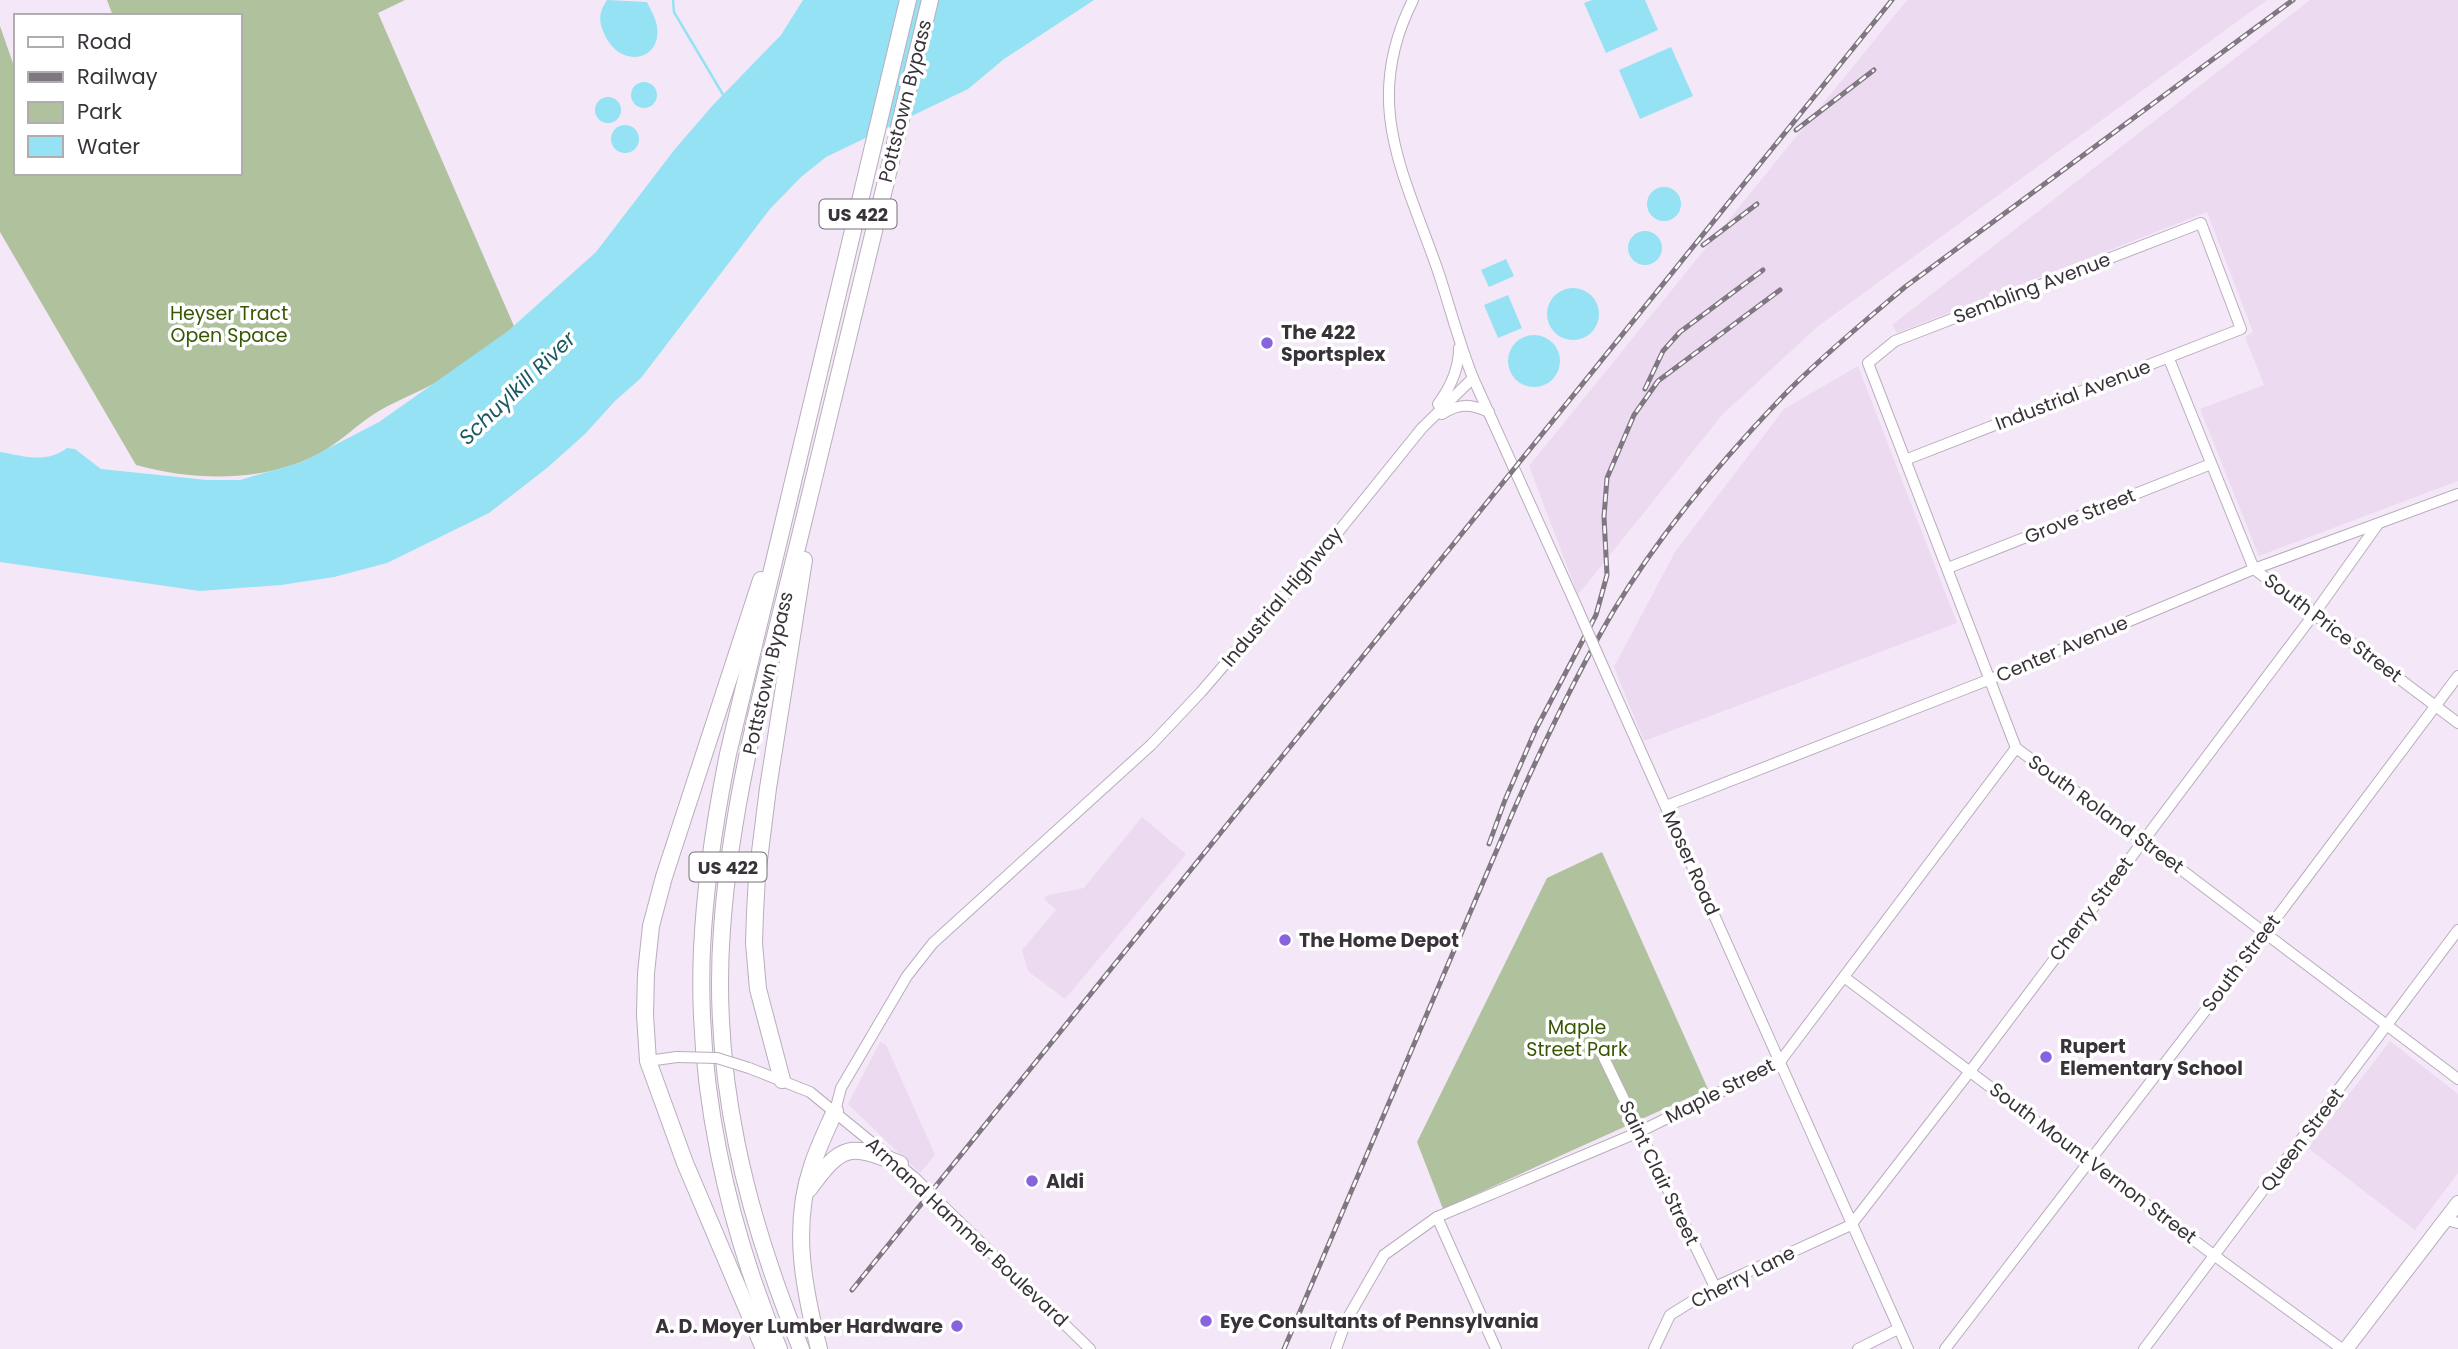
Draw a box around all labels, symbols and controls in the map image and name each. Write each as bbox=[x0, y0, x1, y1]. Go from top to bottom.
legend bbox=[14, 14, 242, 175]
street label: Pottstown Bypass bbox=[872, 17, 938, 185]
text: Road bbox=[77, 27, 132, 56]
text: Railway bbox=[77, 62, 158, 91]
text: Park bbox=[77, 97, 122, 126]
text: Water bbox=[77, 132, 140, 161]
road number: US 422 bbox=[820, 200, 896, 229]
street label: Sembling Avenue bbox=[1950, 246, 2114, 330]
park label: Heyser Tract Open Space bbox=[170, 300, 288, 349]
place label: The 422 Sportsplex bbox=[1281, 319, 1386, 368]
water label: Schuylkill River bbox=[452, 324, 583, 451]
marker: The 422 Sportsplex bbox=[1259, 335, 1275, 351]
street label: Industrial Avenue bbox=[1991, 353, 2155, 437]
street label: Grove Street bbox=[2021, 482, 2139, 550]
street label: Industrial Highway bbox=[1215, 521, 1349, 673]
street label: South Price Street bbox=[2258, 567, 2408, 689]
street label: Pottstown Bypass bbox=[736, 589, 800, 757]
street label: Center Avenue bbox=[1992, 609, 2132, 689]
street label: South Roland Street bbox=[2023, 748, 2189, 880]
street label: Moser Road bbox=[1656, 806, 1726, 920]
street label: Cherry Street bbox=[2043, 851, 2139, 967]
road number: US 422 bbox=[690, 852, 766, 882]
street label: South Street bbox=[2196, 909, 2287, 1017]
place label: The Home Depot bbox=[1299, 927, 1459, 954]
marker: The Home Depot bbox=[1277, 932, 1293, 948]
park label: Maple Street Park bbox=[1526, 1014, 1628, 1063]
place label: Rupert Elementary School bbox=[2060, 1033, 2243, 1082]
marker: Rupert Elementary School bbox=[2038, 1049, 2054, 1065]
street label: Maple Street bbox=[1661, 1052, 1779, 1130]
street label: South Mount Vernon Street bbox=[1984, 1076, 2202, 1250]
street label: Queen Street bbox=[2254, 1082, 2350, 1197]
street label: Saint Clair Street bbox=[1612, 1096, 1706, 1250]
street label: Armand Hammer Boulevard bbox=[860, 1131, 1074, 1333]
place label: Aldi bbox=[1046, 1168, 1084, 1195]
marker: Aldi bbox=[1024, 1173, 1040, 1189]
street label: Cherry Lane bbox=[1686, 1239, 1800, 1315]
place label: Eye Consultants of Pennsylvania bbox=[1220, 1308, 1539, 1335]
place label: A. D. Moyer Lumber Hardware bbox=[655, 1313, 943, 1340]
marker: Eye Consultants of Pennsylvania bbox=[1198, 1313, 1214, 1329]
marker: A. D. Moyer Lumber Hardware bbox=[949, 1318, 965, 1334]

